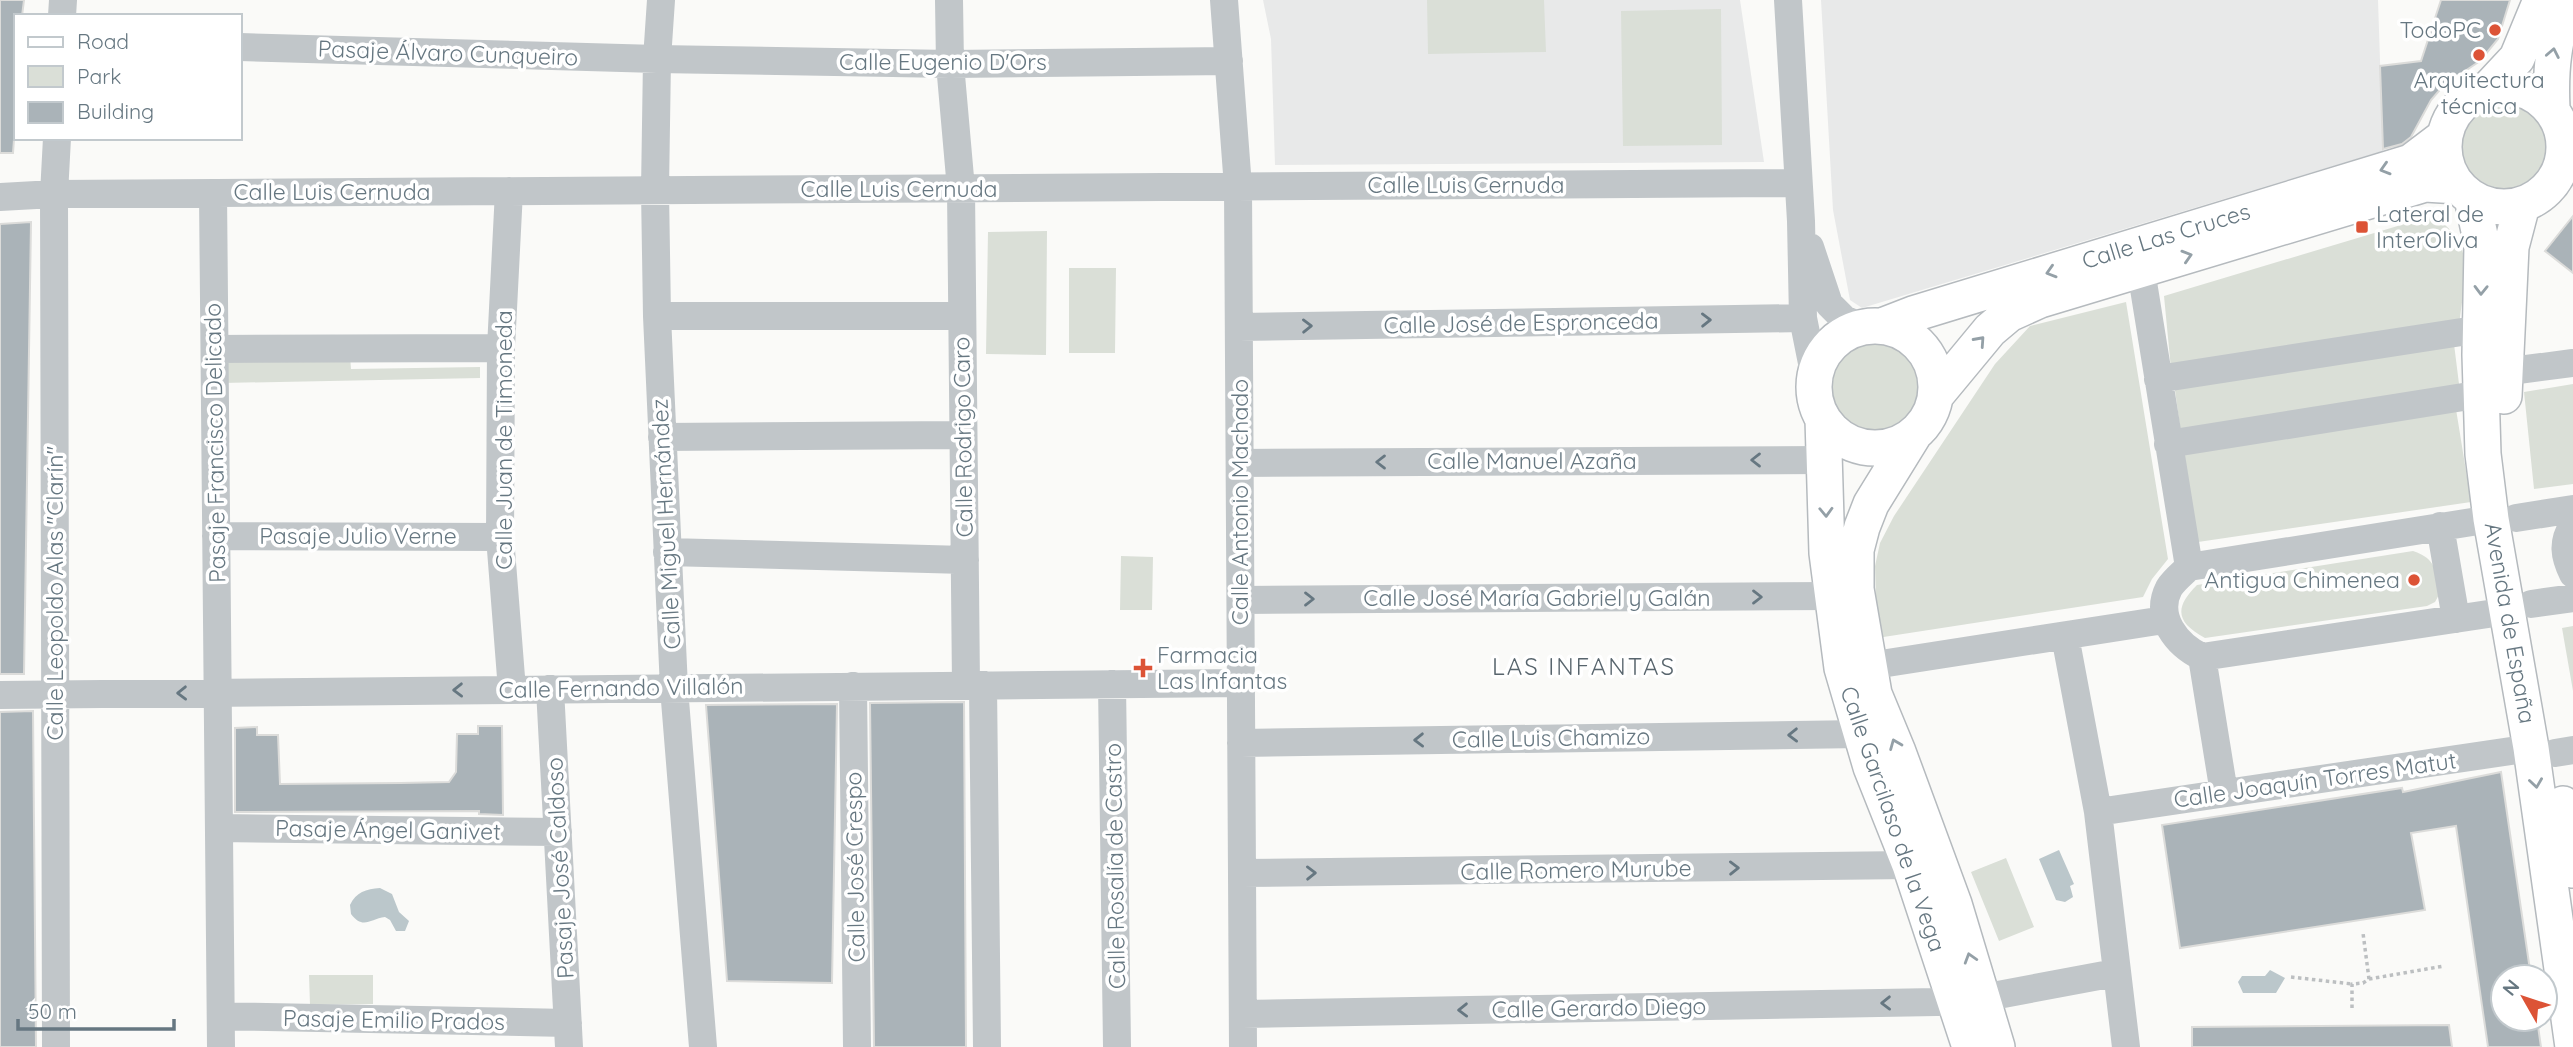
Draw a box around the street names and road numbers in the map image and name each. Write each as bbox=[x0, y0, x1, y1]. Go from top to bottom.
street label: Pasaje Álvaro Cunqueiro bbox=[317, 33, 579, 72]
street label: Calle Eugenio D'Ors bbox=[839, 47, 1047, 76]
street label: Calle Luis Cernuda bbox=[1367, 170, 1565, 199]
street label: Calle Luis Cernuda bbox=[800, 174, 998, 203]
street label: Calle Luis Cernuda bbox=[233, 177, 431, 206]
street label: Calle Las Cruces bbox=[2078, 196, 2254, 275]
street label: Pasaje Francisco Delicado bbox=[198, 303, 231, 583]
street label: Calle José de Espronceda bbox=[1383, 306, 1659, 339]
street label: Calle Juan de Timoneda bbox=[489, 310, 518, 570]
street label: Calle Rodrigo Caro bbox=[946, 336, 979, 538]
street label: Calle Antonio Machado bbox=[1225, 379, 1254, 625]
street label: Calle Miguel Hernández bbox=[644, 398, 687, 650]
street label: Calle Leopoldo Alas "Clarín" bbox=[40, 446, 69, 740]
street label: Calle Manuel Azaña bbox=[1427, 446, 1637, 475]
street label: Avenida de España bbox=[2479, 520, 2542, 726]
street label: Pasaje Julio Verne bbox=[259, 521, 457, 550]
street label: Calle José María Gabriel y Galán bbox=[1363, 583, 1711, 612]
street label: Calle Fernando Villalón bbox=[498, 671, 744, 704]
street label: Calle Garcilaso de la Vega bbox=[1834, 682, 1953, 955]
street label: Calle Luis Chamizo bbox=[1452, 721, 1650, 754]
street label: Calle Rosalía de Castro bbox=[1098, 743, 1131, 989]
street label: Calle Joaquín Torres Matut bbox=[2172, 745, 2458, 814]
street label: Pasaje José Caldoso bbox=[539, 757, 580, 979]
street label: Calle José Crespo bbox=[838, 771, 871, 963]
street label: Pasaje Ángel Ganivet bbox=[275, 813, 501, 846]
street label: Calle Romero Murube bbox=[1460, 853, 1692, 886]
street label: Calle Gerardo Diego bbox=[1491, 991, 1707, 1024]
street label: Pasaje Emilio Prados bbox=[283, 1003, 505, 1036]

